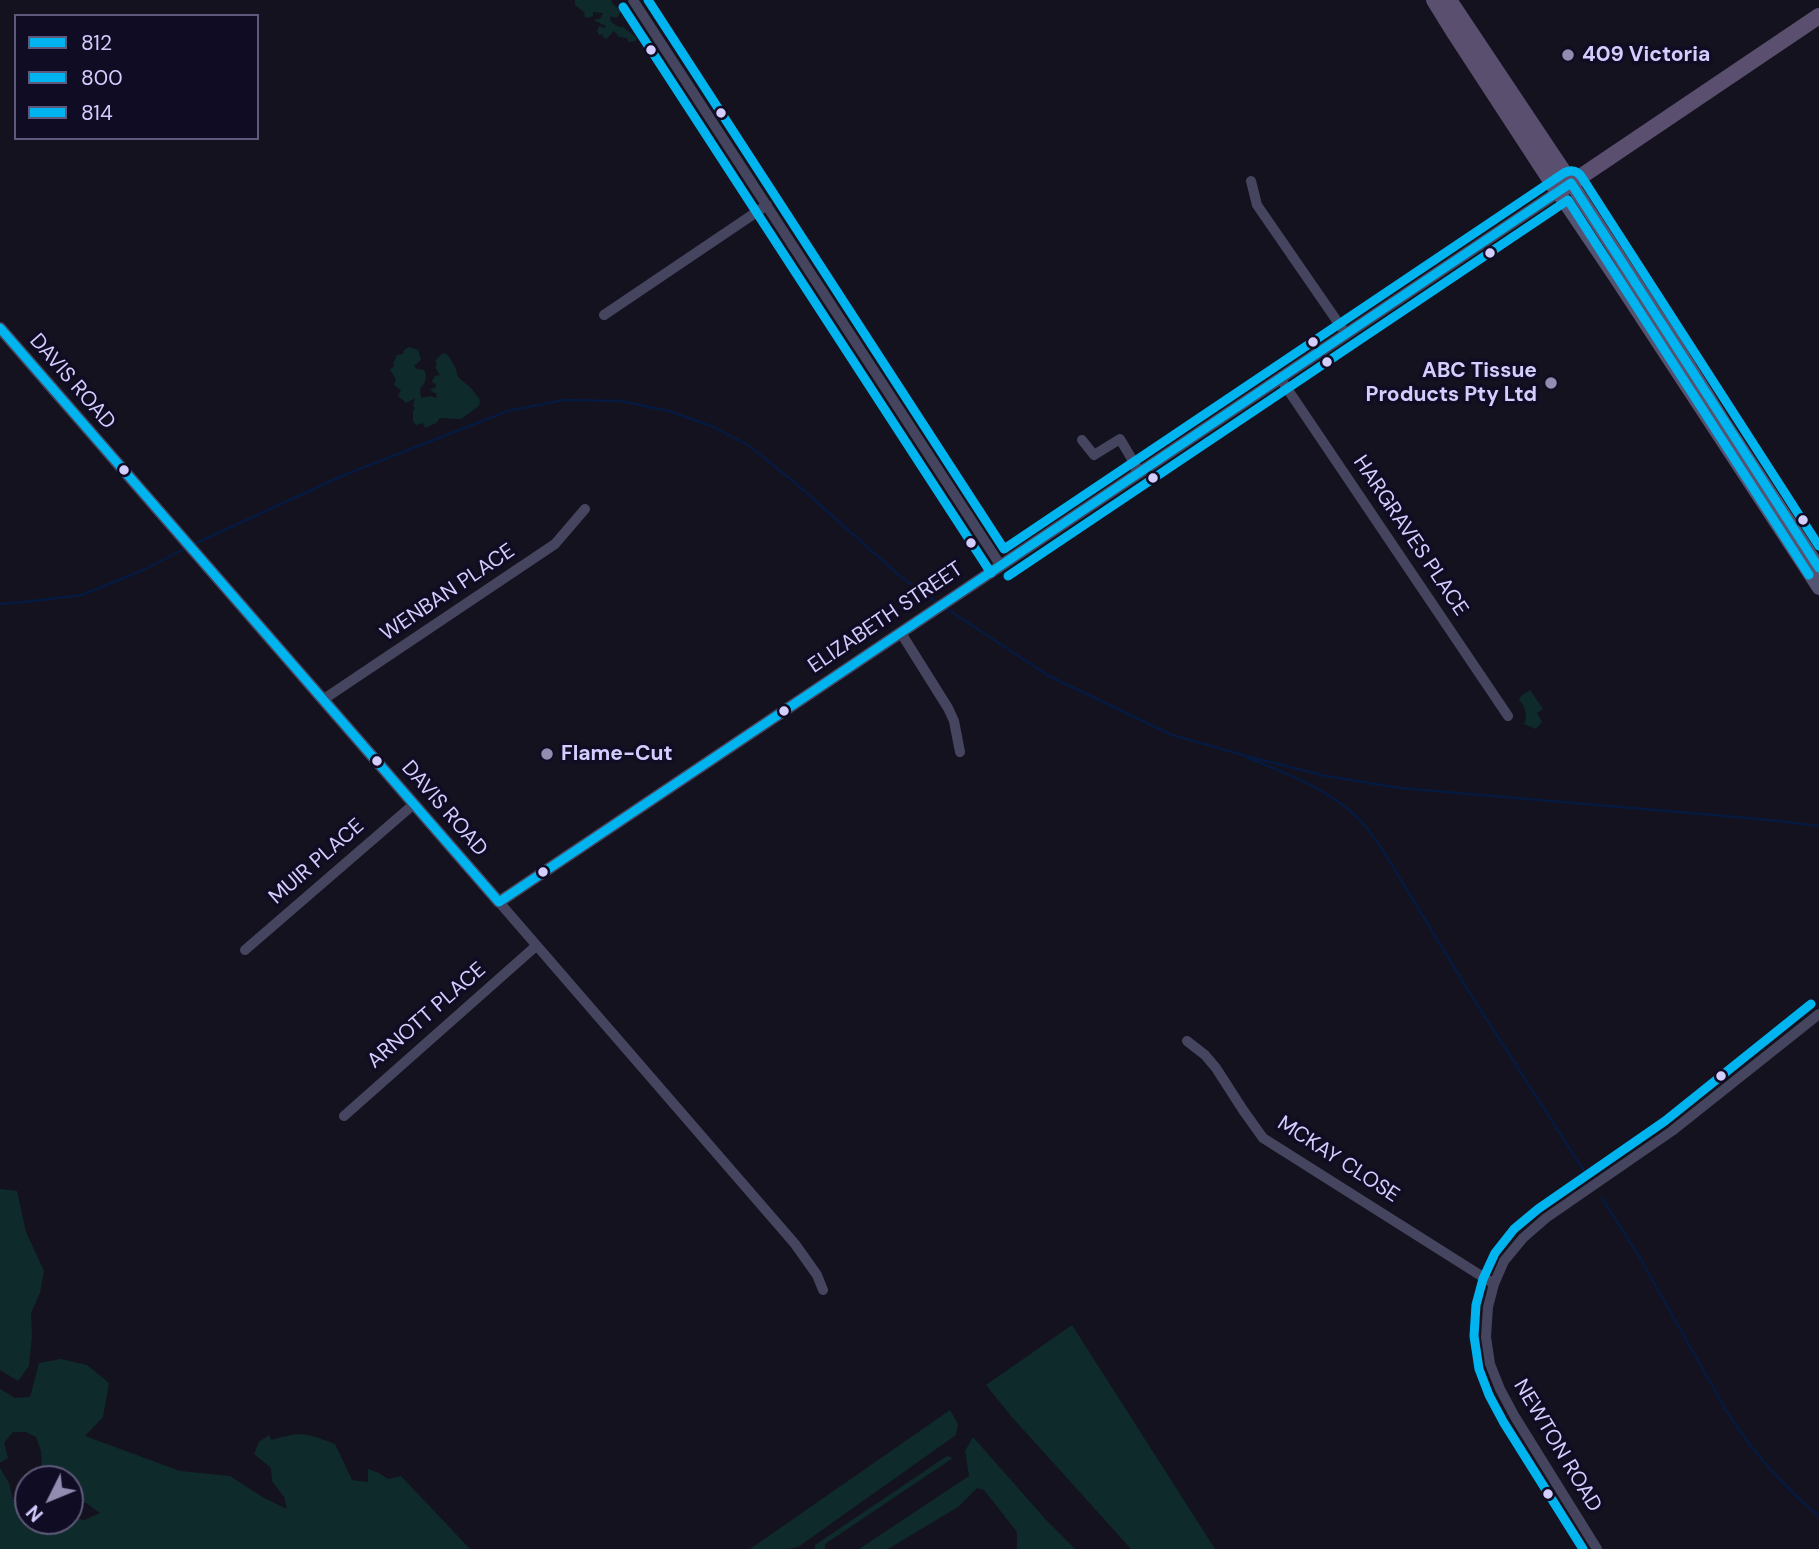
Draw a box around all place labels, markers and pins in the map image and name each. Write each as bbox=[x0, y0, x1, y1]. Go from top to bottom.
place label: 409 Victoria bbox=[1582, 42, 1710, 68]
unlabelled marker bbox=[644, 43, 658, 57]
marker: 409 Victoria bbox=[1560, 47, 1576, 63]
unlabelled marker bbox=[714, 106, 728, 120]
unlabelled marker bbox=[1483, 246, 1497, 260]
unlabelled marker bbox=[1306, 335, 1320, 349]
unlabelled marker bbox=[1320, 355, 1334, 369]
place label: ABC Tissue Products Pty Ltd bbox=[1366, 358, 1537, 408]
marker: ABC Tissue Products Pty Ltd bbox=[1543, 375, 1559, 391]
unlabelled marker bbox=[117, 463, 131, 477]
unlabelled marker bbox=[1146, 471, 1160, 485]
unlabelled marker bbox=[1796, 513, 1810, 527]
unlabelled marker bbox=[964, 536, 978, 550]
unlabelled marker bbox=[777, 704, 791, 718]
place label: Flame-Cut bbox=[561, 741, 673, 767]
marker: Flame-Cut bbox=[539, 746, 555, 762]
unlabelled marker bbox=[370, 754, 384, 768]
unlabelled marker bbox=[536, 865, 550, 879]
unlabelled marker bbox=[1714, 1069, 1728, 1083]
unlabelled marker bbox=[1541, 1487, 1555, 1501]

